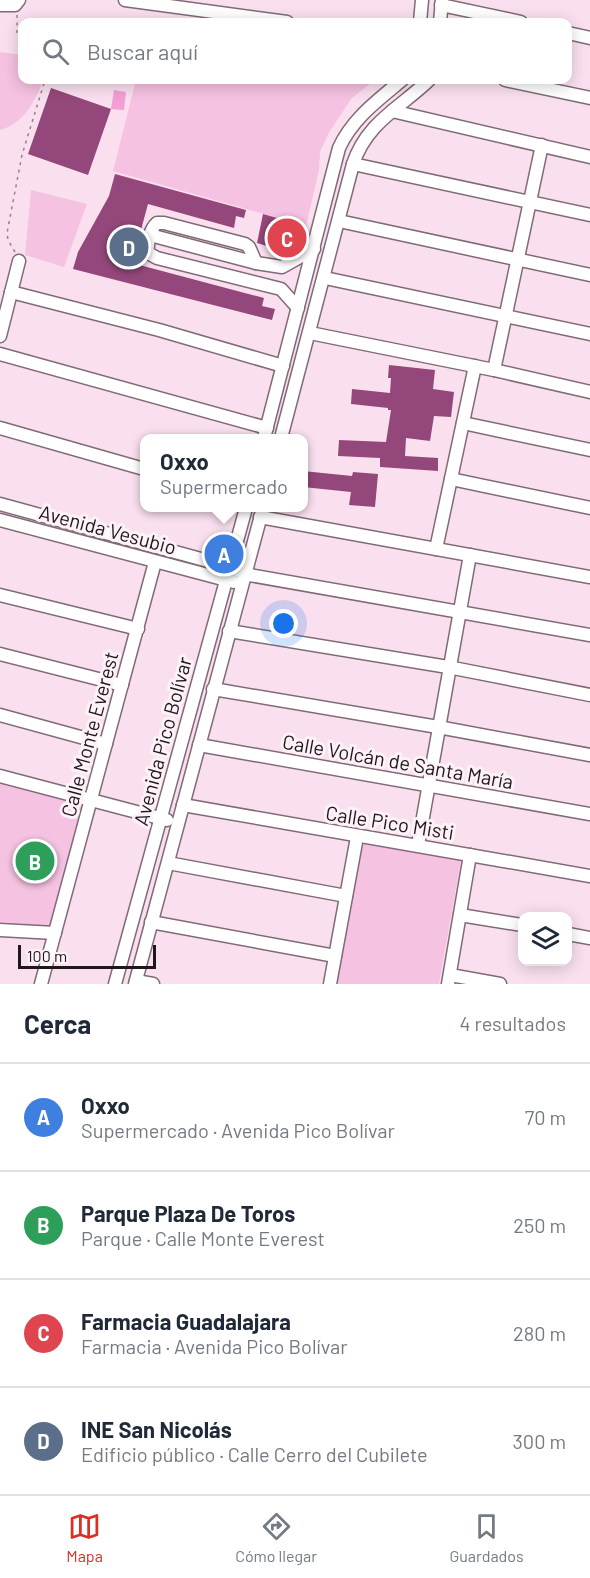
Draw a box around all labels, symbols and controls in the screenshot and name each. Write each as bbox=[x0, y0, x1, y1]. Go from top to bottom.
search box bbox=[18, 18, 572, 84]
icon: search bbox=[39, 35, 72, 68]
text: Buscar aquí bbox=[87, 38, 198, 64]
pin: C bbox=[268, 216, 306, 260]
pin: D bbox=[110, 224, 148, 270]
popup bbox=[140, 434, 308, 512]
text: Oxxo bbox=[160, 448, 209, 474]
text: Supermercado bbox=[160, 474, 288, 498]
street label: Avenida Vesubio bbox=[37, 499, 179, 559]
pin: A bbox=[204, 532, 244, 576]
your location bbox=[269, 609, 298, 638]
street label: Calle Monte Everest bbox=[55, 649, 123, 819]
street label: Avenida Pico Bolívar bbox=[128, 654, 196, 828]
street label: Calle Volcán de Santa María bbox=[281, 729, 515, 793]
street label: Calle Pico Misti bbox=[324, 800, 456, 844]
pin: B bbox=[15, 838, 54, 884]
map controls bbox=[518, 912, 572, 966]
button: layers bbox=[518, 912, 572, 966]
scale bar bbox=[18, 942, 156, 970]
text: 100 m bbox=[27, 946, 67, 965]
text: Cerca bbox=[24, 1008, 91, 1039]
text: 4 resultados bbox=[459, 1011, 566, 1035]
text: Oxxo bbox=[81, 1092, 130, 1118]
text: A bbox=[37, 1105, 50, 1129]
text: 70 m bbox=[525, 1105, 566, 1129]
text: Supermercado · Avenida Pico Bolívar bbox=[81, 1118, 395, 1142]
text: Parque Plaza De Toros bbox=[81, 1200, 295, 1226]
text: B bbox=[37, 1213, 50, 1237]
text: 250 m bbox=[513, 1213, 566, 1237]
text: Parque · Calle Monte Everest bbox=[81, 1226, 325, 1250]
text: Farmacia Guadalajara bbox=[81, 1308, 291, 1334]
text: C bbox=[37, 1321, 50, 1345]
text: 280 m bbox=[513, 1321, 566, 1345]
text: Farmacia · Avenida Pico Bolívar bbox=[81, 1334, 348, 1358]
text: INE San Nicolás bbox=[81, 1416, 232, 1442]
text: D bbox=[37, 1429, 50, 1453]
text: 300 m bbox=[513, 1429, 566, 1453]
text: Edificio público · Calle Cerro del Cubilete bbox=[81, 1442, 428, 1466]
tab: Mapa bbox=[66, 1510, 103, 1565]
tab: Cómo llegar bbox=[235, 1510, 317, 1565]
tab: Guardados bbox=[449, 1510, 524, 1565]

